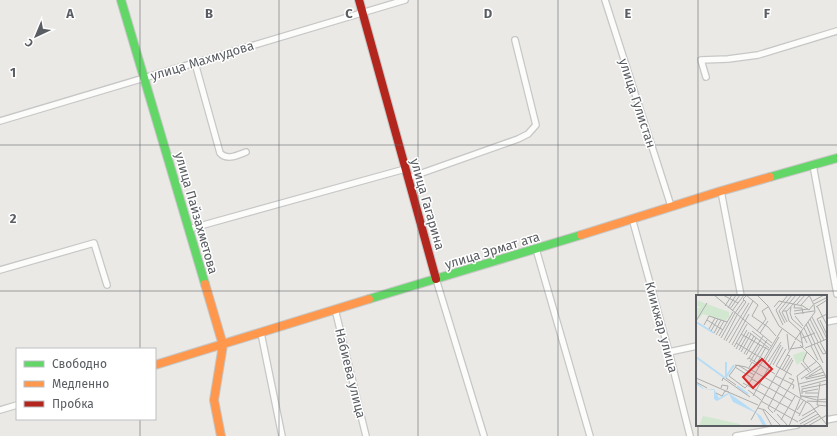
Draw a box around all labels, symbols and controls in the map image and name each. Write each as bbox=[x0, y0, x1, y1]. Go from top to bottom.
text: A bbox=[65, 6, 74, 21]
text: B bbox=[205, 6, 213, 21]
text: C bbox=[345, 6, 353, 21]
text: D bbox=[484, 6, 493, 21]
text: E bbox=[625, 6, 632, 21]
text: F bbox=[764, 6, 771, 21]
north arrow bbox=[16, 16, 56, 56]
text: С bbox=[22, 35, 36, 50]
street label: улица Махмудова bbox=[149, 38, 256, 83]
street label: улица Гулистан bbox=[616, 57, 659, 150]
text: 1 bbox=[10, 65, 16, 80]
street label: улица Пайзахметова bbox=[172, 151, 221, 276]
street label: улица Гагарина bbox=[407, 157, 448, 252]
text: 2 bbox=[10, 211, 17, 226]
street label: улица Эрмат ата bbox=[443, 229, 541, 272]
street label: Киикжар улица bbox=[642, 280, 681, 374]
inset map bbox=[696, 295, 827, 426]
street label: Набиева улица bbox=[332, 327, 369, 420]
legend bbox=[16, 348, 156, 420]
text: Свободно bbox=[52, 357, 107, 371]
text: Медленно bbox=[52, 377, 109, 391]
text: Пробка bbox=[52, 397, 94, 411]

